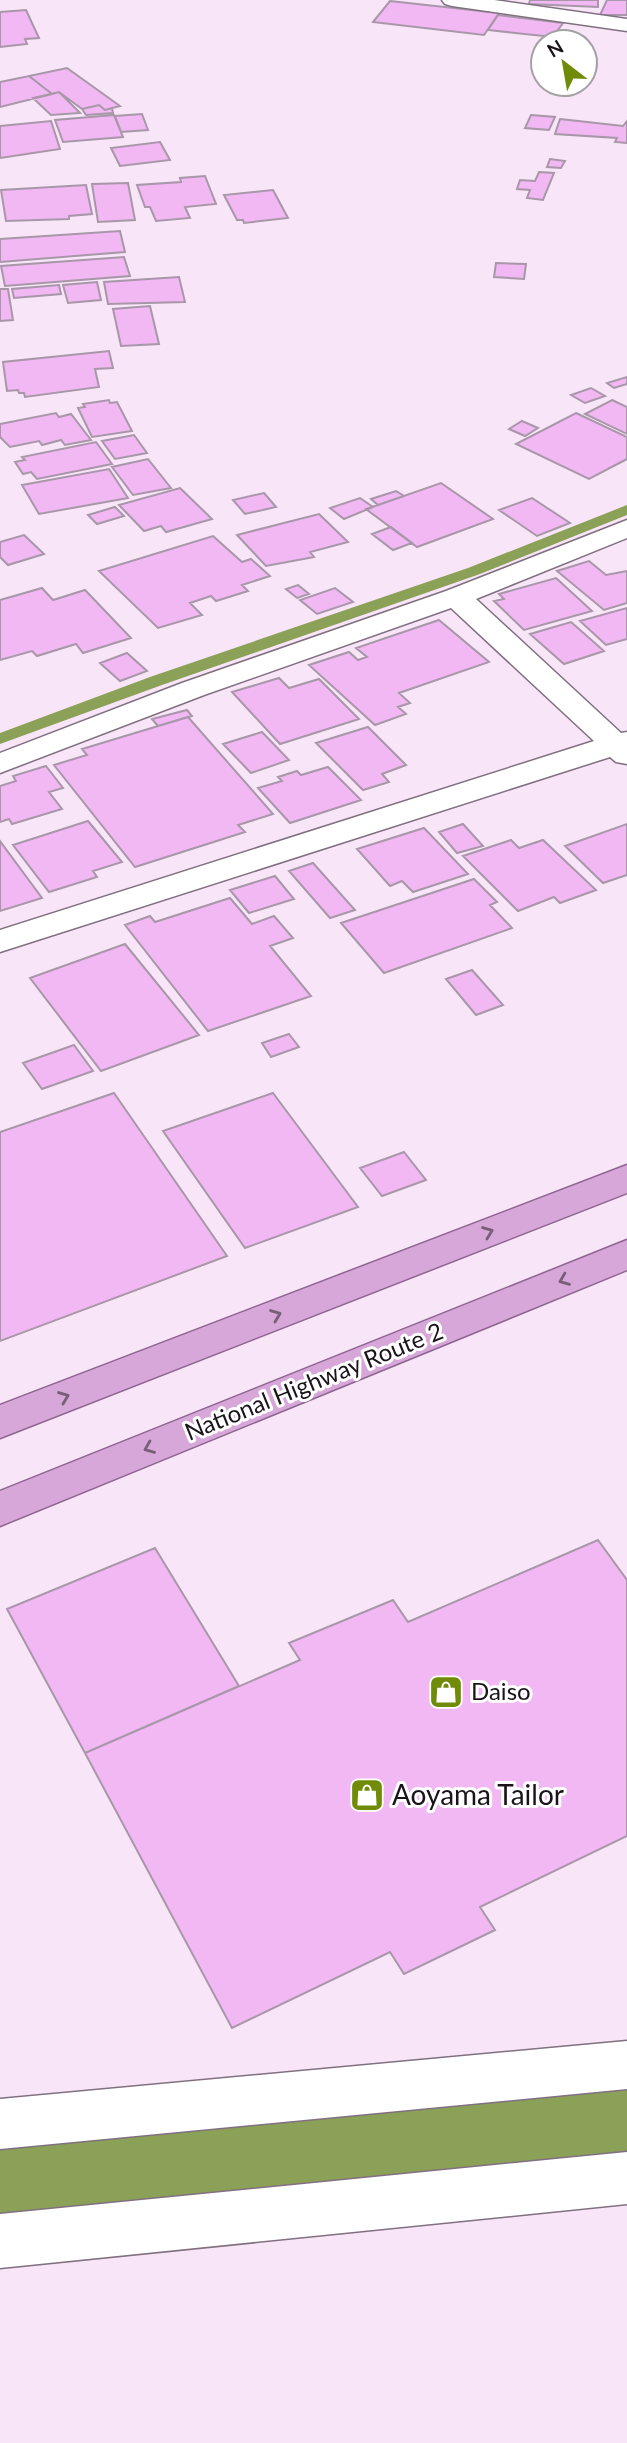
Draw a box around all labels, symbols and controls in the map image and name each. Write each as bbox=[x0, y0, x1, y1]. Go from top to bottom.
north arrow bbox=[529, 28, 599, 98]
text: N bbox=[543, 34, 567, 62]
one-way arrow bbox=[481, 1227, 493, 1241]
one-way arrow bbox=[558, 1272, 571, 1286]
one-way arrow bbox=[269, 1309, 281, 1323]
street label: National Highway Route 2 bbox=[180, 1316, 447, 1446]
one-way arrow bbox=[57, 1391, 69, 1405]
one-way arrow bbox=[143, 1440, 155, 1454]
shop icon: Daiso bbox=[427, 1673, 465, 1711]
place label: Daiso bbox=[471, 1676, 531, 1705]
shop icon: Aoyama Tailor bbox=[348, 1776, 386, 1814]
place label: Aoyama Tailor bbox=[392, 1777, 564, 1811]

